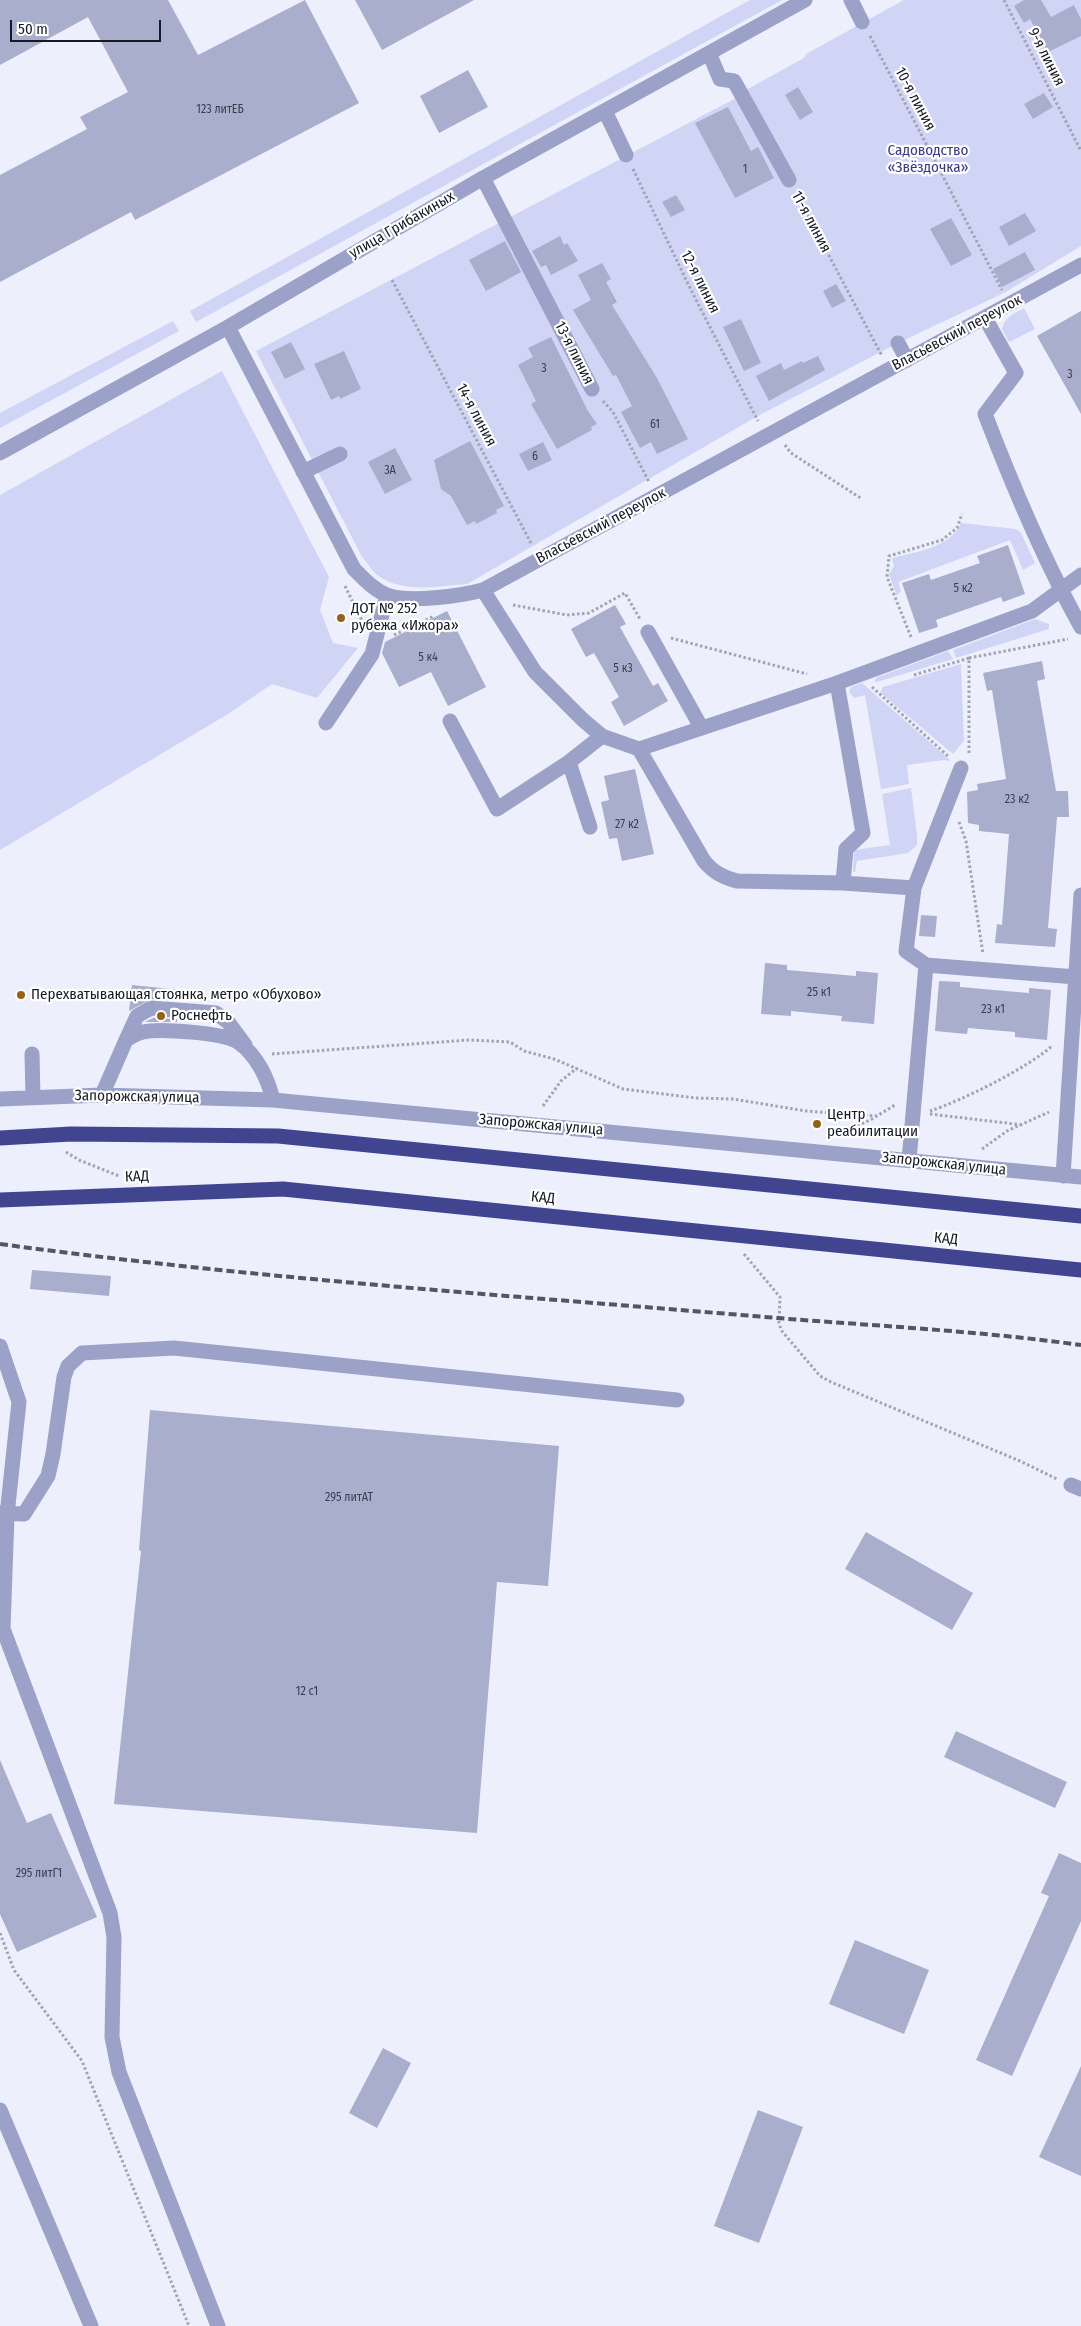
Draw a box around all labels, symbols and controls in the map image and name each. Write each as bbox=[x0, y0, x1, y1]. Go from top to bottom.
scale bar bbox=[12, 10, 164, 42]
text: 50 m bbox=[18, 20, 48, 38]
street label: 9-я линия bbox=[1024, 25, 1068, 89]
street label: 10-я линия bbox=[891, 64, 939, 134]
house number: 123 литЕБ bbox=[196, 103, 244, 117]
park label: Садоводство «Звёздочка» bbox=[887, 142, 969, 177]
house number: 1 bbox=[743, 163, 747, 177]
street label: улица Грибакиных bbox=[346, 188, 458, 262]
street label: 11-я линия bbox=[787, 188, 835, 256]
street label: 12-я линия bbox=[677, 248, 723, 316]
street label: Власьевский переулок bbox=[889, 291, 1025, 375]
street label: 13-я линия bbox=[551, 319, 597, 387]
house number: 3 bbox=[541, 362, 547, 376]
house number: 3 bbox=[1067, 368, 1073, 382]
street label: 14-я линия bbox=[452, 380, 500, 450]
house number: 61 bbox=[650, 418, 660, 432]
house number: 6 bbox=[532, 450, 538, 464]
house number: 3А bbox=[384, 464, 396, 478]
street label: Власьевский переулок bbox=[533, 484, 669, 568]
house number: 5 к2 bbox=[953, 582, 973, 596]
place label: ДОТ № 252 рубежа «Ижора» bbox=[351, 600, 459, 635]
marker: ДОТ № 252 рубежа «Ижора» bbox=[335, 612, 347, 624]
house number: 5 к4 bbox=[418, 651, 438, 665]
house number: 5 к3 bbox=[613, 662, 633, 676]
house number: 23 к2 bbox=[1005, 793, 1029, 807]
house number: 27 к2 bbox=[615, 818, 639, 832]
place label: Перехватывающая стоянка, метро «Обухово» bbox=[31, 986, 321, 1004]
house number: 25 к1 bbox=[807, 986, 831, 1000]
marker: Перехватывающая стоянка, метро «Обухово» bbox=[15, 989, 27, 1001]
house number: 23 к1 bbox=[981, 1003, 1005, 1017]
place label: Роснефть bbox=[171, 1007, 232, 1025]
marker: Роснефть bbox=[155, 1010, 167, 1022]
street label: Запорожская улица bbox=[75, 1087, 199, 1107]
place label: Центр реабилитации bbox=[827, 1106, 918, 1141]
street label: Запорожская улица bbox=[478, 1111, 604, 1139]
marker: Центр реабилитации bbox=[811, 1118, 823, 1130]
street label: Запорожская улица bbox=[881, 1149, 1007, 1179]
street label: КАД bbox=[125, 1168, 149, 1186]
street label: КАД bbox=[530, 1188, 556, 1208]
street label: КАД bbox=[933, 1229, 959, 1249]
house number: 295 литАТ bbox=[325, 1491, 373, 1505]
house number: 12 с1 bbox=[296, 1685, 318, 1699]
house number: 295 литГ1 bbox=[16, 1867, 62, 1881]

